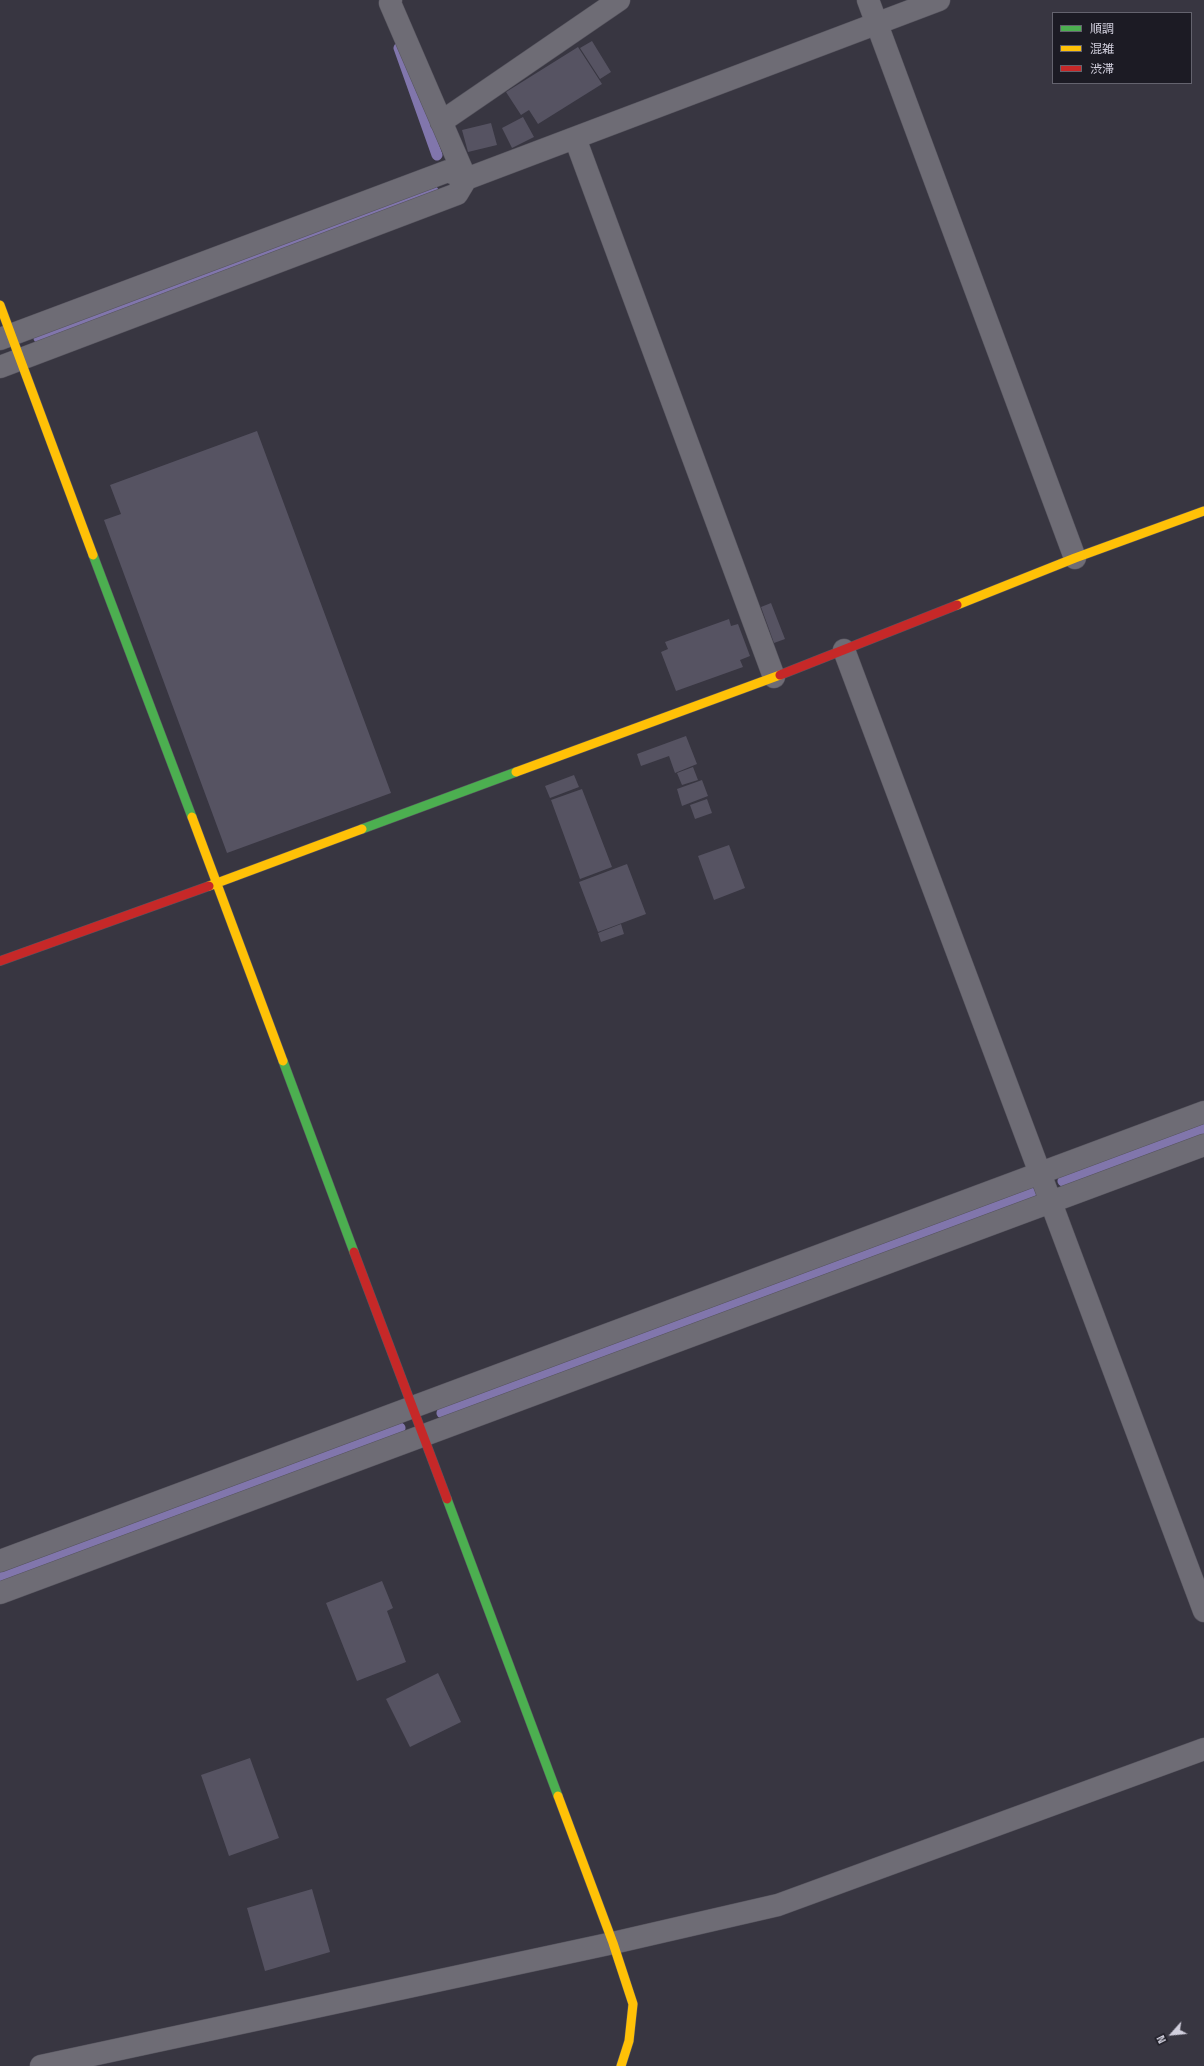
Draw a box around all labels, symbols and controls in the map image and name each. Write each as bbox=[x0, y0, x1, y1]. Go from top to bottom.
legend bbox=[1052, 12, 1192, 84]
text: 順調 bbox=[1090, 19, 1114, 38]
text: 混雑 bbox=[1090, 39, 1114, 58]
text: 渋滞 bbox=[1090, 59, 1114, 78]
north arrow bbox=[1152, 2014, 1192, 2054]
text: N bbox=[1152, 2032, 1170, 2046]

